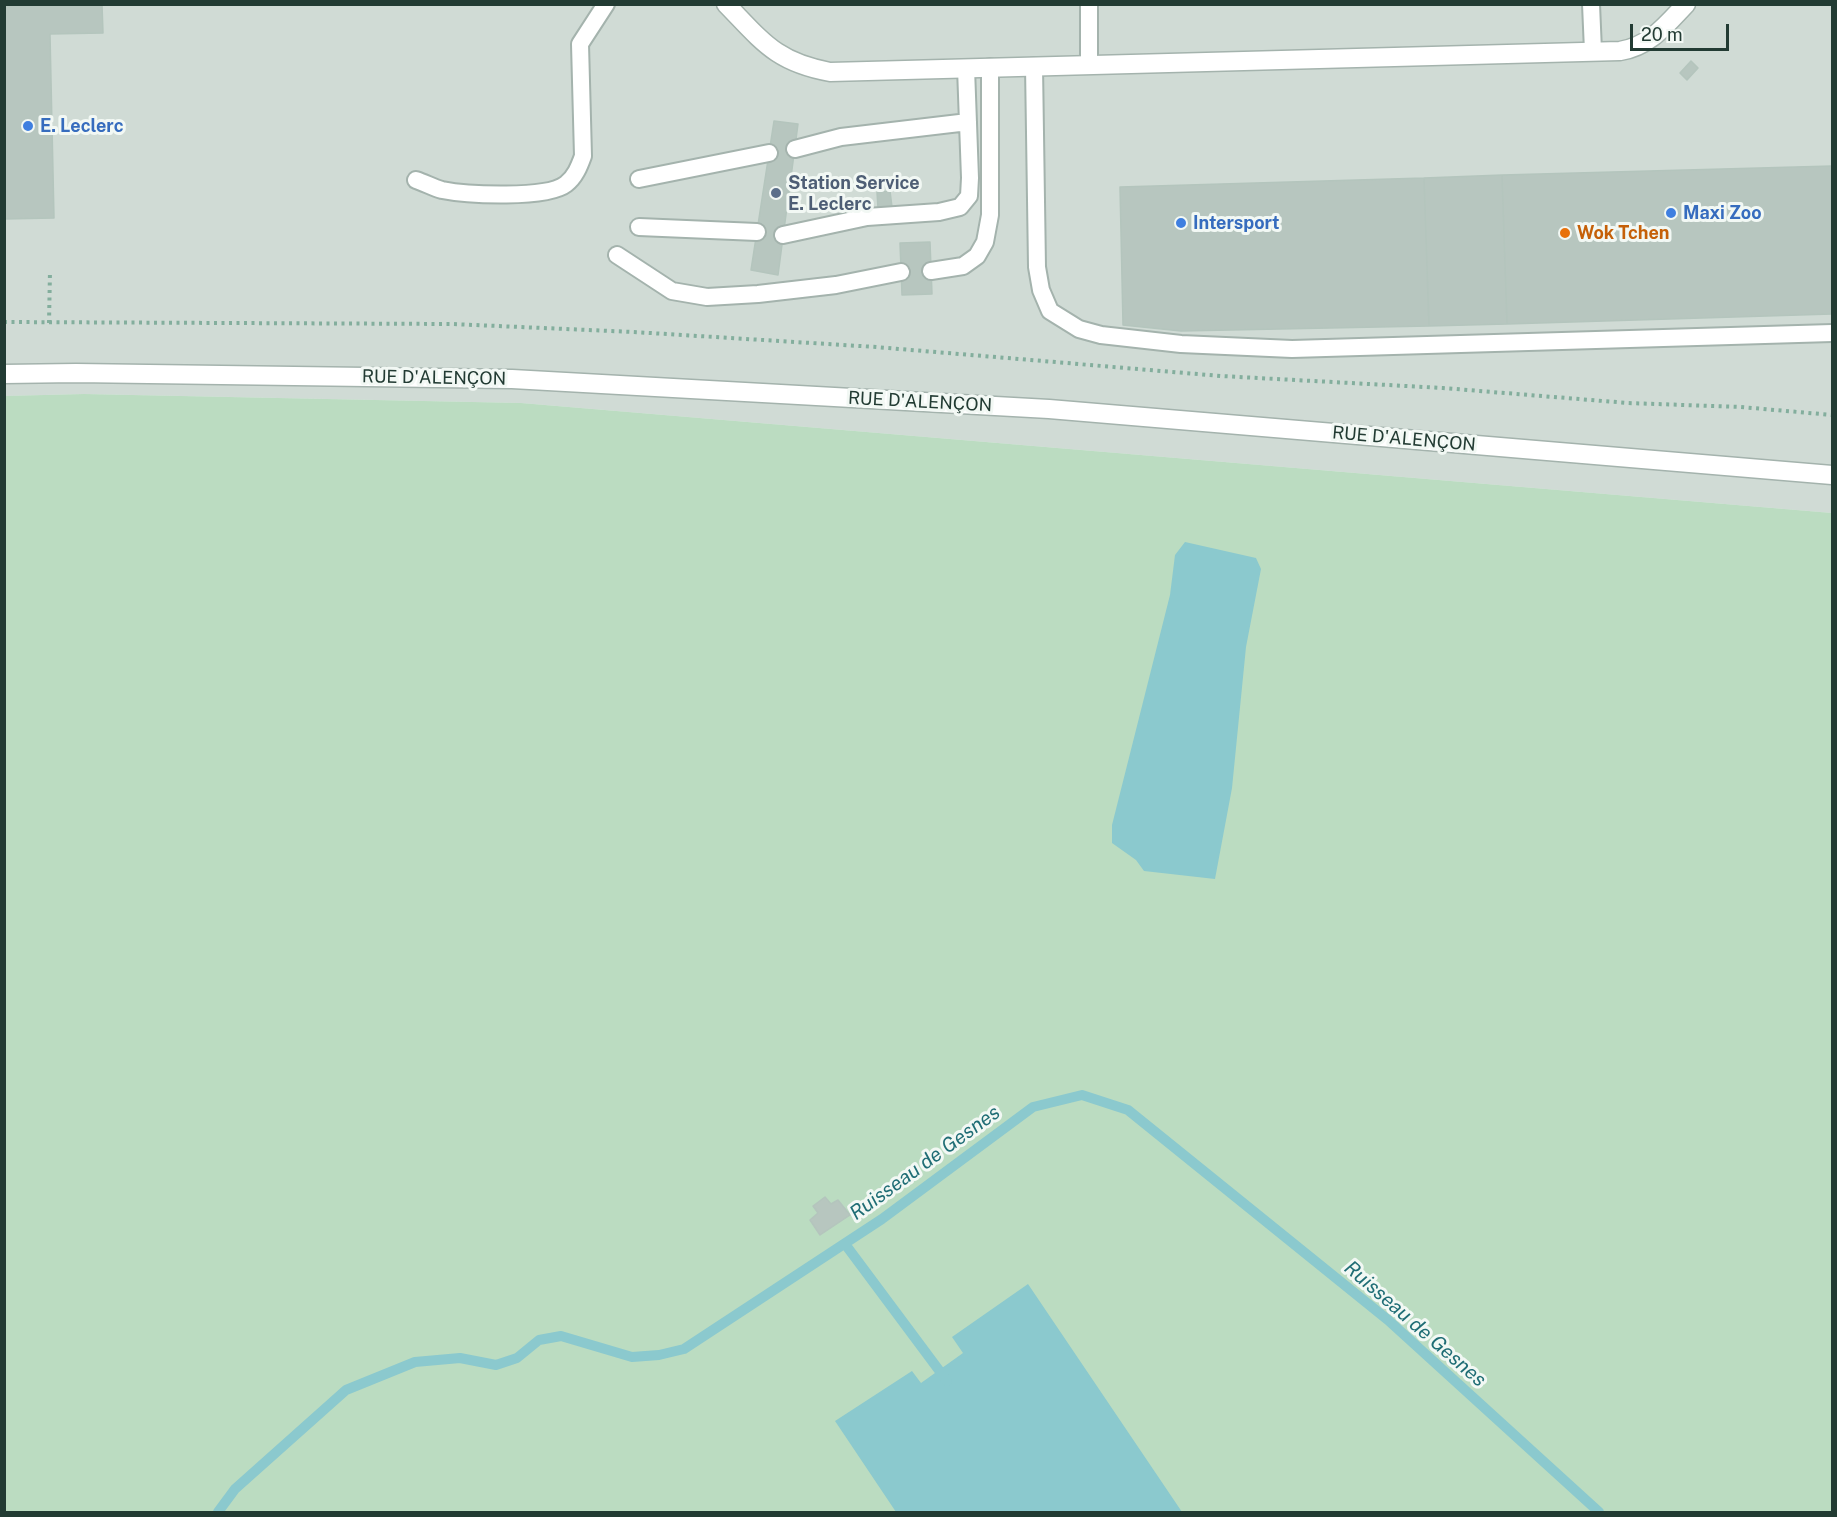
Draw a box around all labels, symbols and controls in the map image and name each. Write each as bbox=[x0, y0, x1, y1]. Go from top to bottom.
scale bar bbox=[1633, 12, 1732, 50]
text: 20 m bbox=[1641, 24, 1683, 45]
place label: E. Leclerc bbox=[40, 115, 124, 137]
marker: E. Leclerc bbox=[21, 119, 35, 133]
place label: Station Service E. Leclerc bbox=[788, 172, 920, 214]
marker: Station Service E. Leclerc bbox=[769, 186, 783, 200]
place label: Maxi Zoo bbox=[1683, 202, 1762, 224]
marker: Maxi Zoo bbox=[1664, 206, 1678, 220]
place label: Intersport bbox=[1193, 212, 1279, 234]
marker: Intersport bbox=[1174, 216, 1188, 230]
place label: Wok Tchen bbox=[1577, 222, 1670, 244]
marker: Wok Tchen bbox=[1558, 226, 1572, 240]
street label: RUE D'ALENÇON bbox=[362, 366, 506, 390]
street label: RUE D'ALENÇON bbox=[847, 387, 993, 417]
street label: RUE D'ALENÇON bbox=[1331, 422, 1477, 456]
water label: Ruisseau de Gesnes bbox=[845, 1100, 1005, 1226]
water label: Ruisseau de Gesnes bbox=[1339, 1256, 1491, 1392]

